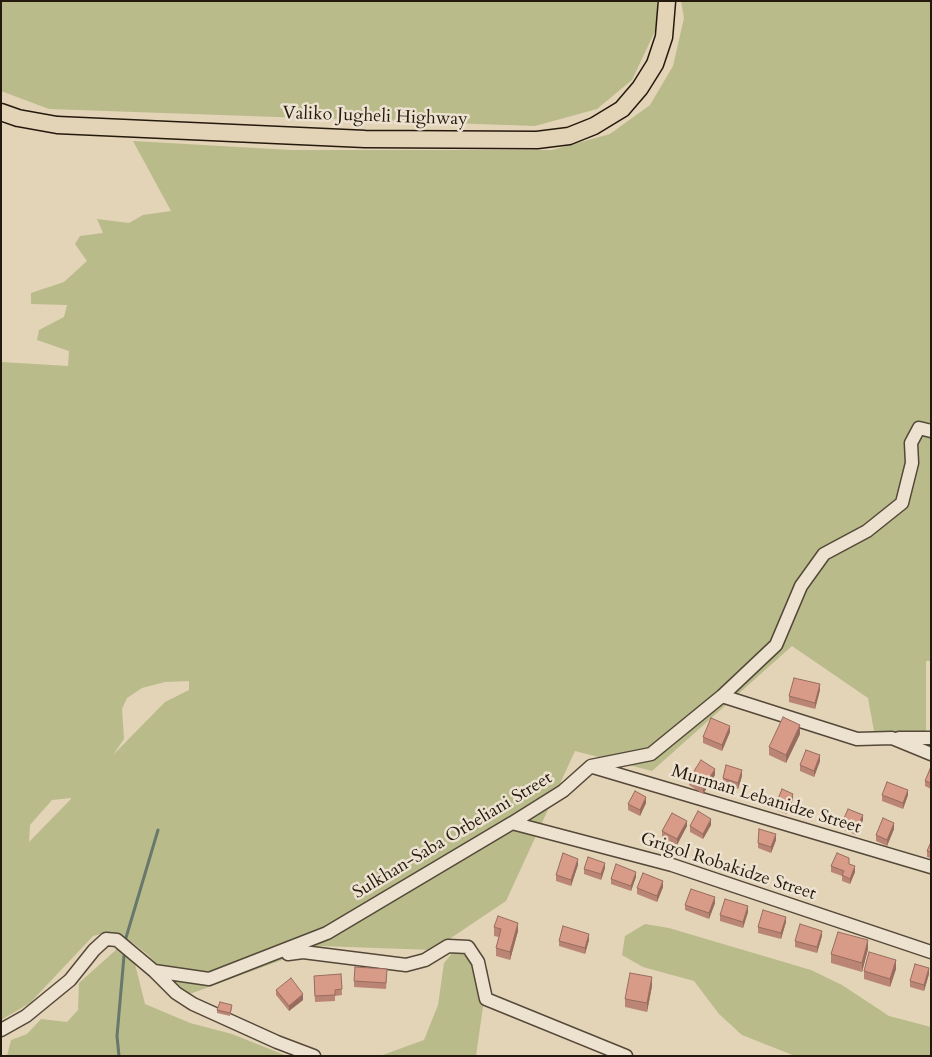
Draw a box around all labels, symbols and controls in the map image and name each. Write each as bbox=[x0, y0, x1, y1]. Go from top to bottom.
street label: Valiko Jugheli Highway bbox=[282, 103, 468, 131]
street label: Murman Lebanidze Street bbox=[669, 761, 863, 839]
street label: Sulkhan-Saba Orbeliani Street bbox=[349, 768, 557, 904]
street label: Grigol Robakidze Street bbox=[637, 828, 819, 906]

